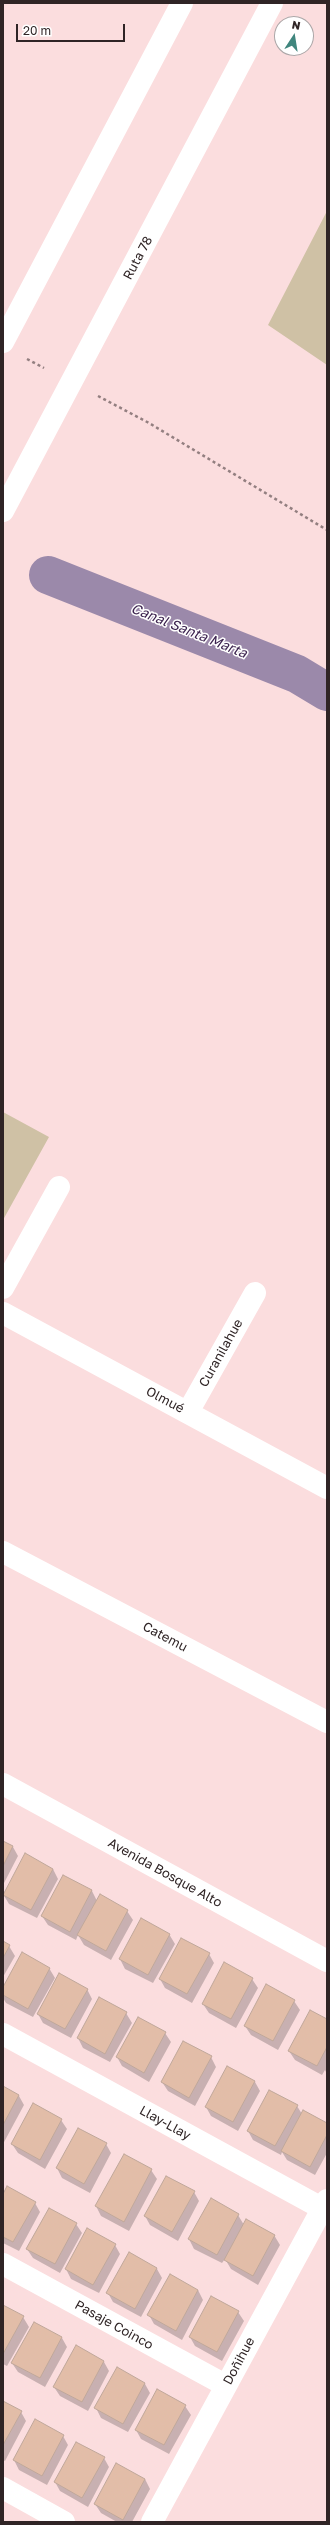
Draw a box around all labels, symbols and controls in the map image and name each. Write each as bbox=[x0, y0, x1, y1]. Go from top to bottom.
scale bar bbox=[18, 16, 127, 42]
north arrow bbox=[274, 16, 314, 56]
text: N bbox=[291, 18, 302, 32]
text: 20 m bbox=[23, 23, 51, 38]
street label: Ruta 78 bbox=[120, 234, 156, 282]
water label: Canal Santa Marta bbox=[129, 600, 249, 662]
street label: Curanilahue bbox=[196, 1316, 246, 1390]
street label: Olmué bbox=[143, 1384, 187, 1416]
street label: Catemu bbox=[140, 1619, 190, 1655]
street label: Avenida Bosque Alto bbox=[105, 1835, 225, 1911]
street label: Llay-Llay bbox=[137, 2103, 193, 2143]
street label: Pasaje Coinco bbox=[72, 2297, 156, 2353]
street label: Doñihue bbox=[220, 2334, 258, 2388]

